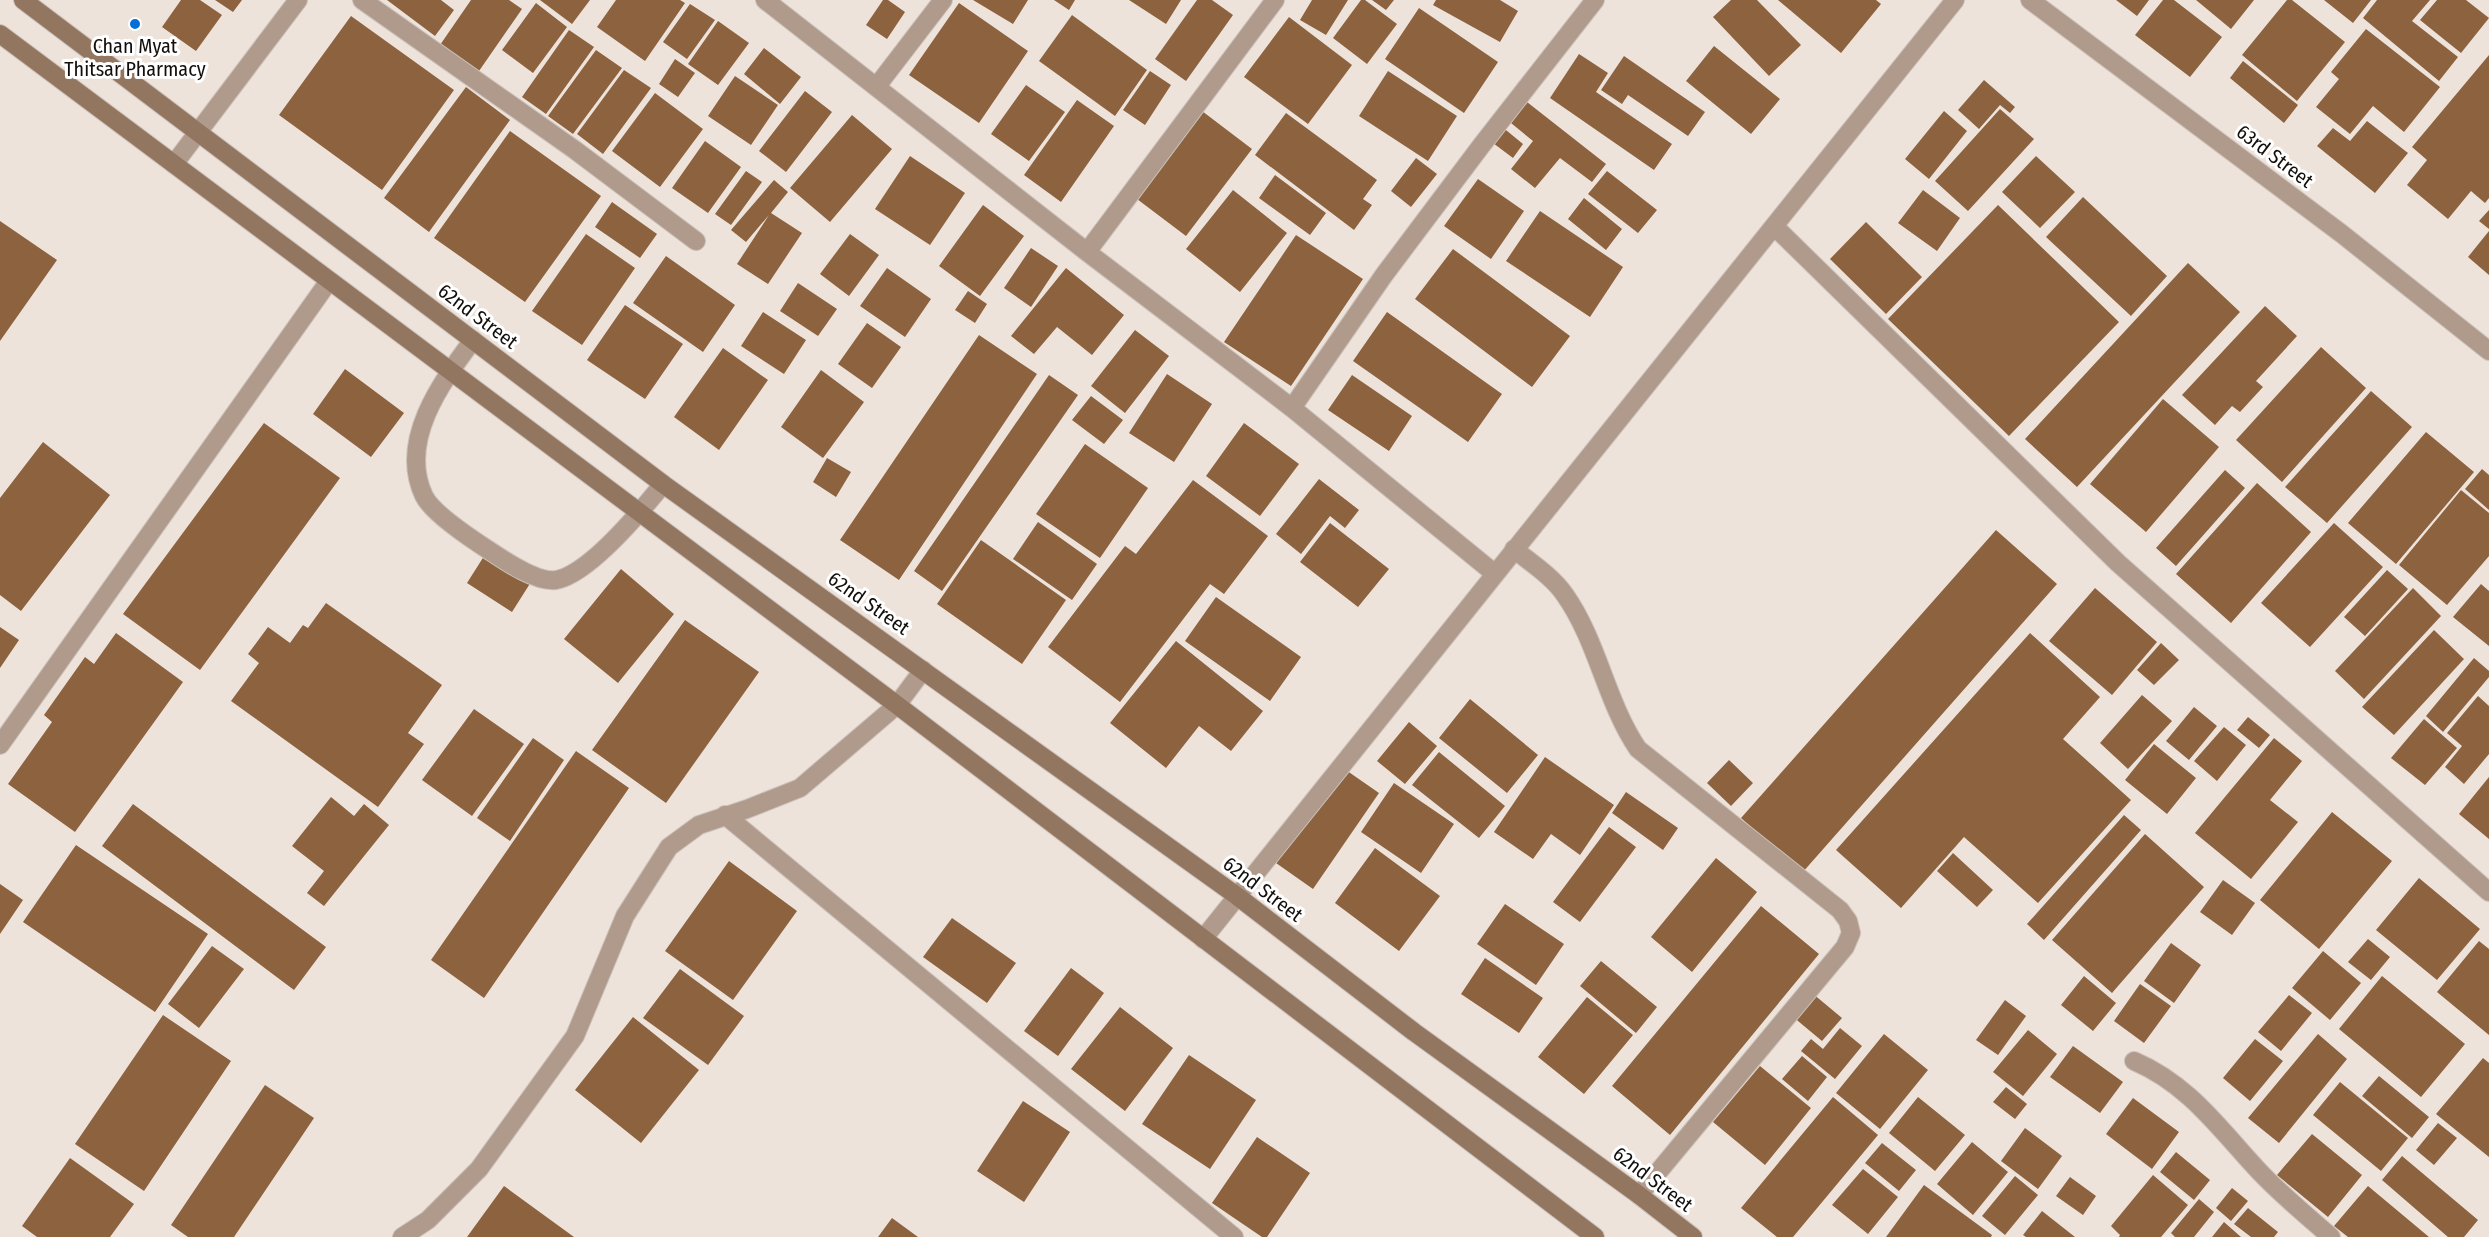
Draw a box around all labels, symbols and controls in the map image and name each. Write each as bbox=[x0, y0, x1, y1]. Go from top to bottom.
marker: Chan Myat Thitsar Pharmacy bbox=[128, 17, 142, 31]
place label: Chan Myat Thitsar Pharmacy bbox=[64, 34, 206, 81]
street label: 63rd Street bbox=[2232, 119, 2318, 193]
street label: 62nd Street bbox=[433, 278, 523, 354]
street label: 62nd Street bbox=[824, 566, 915, 640]
street label: 62nd Street bbox=[1218, 851, 1308, 927]
street label: 62nd Street bbox=[1608, 1141, 1698, 1217]

